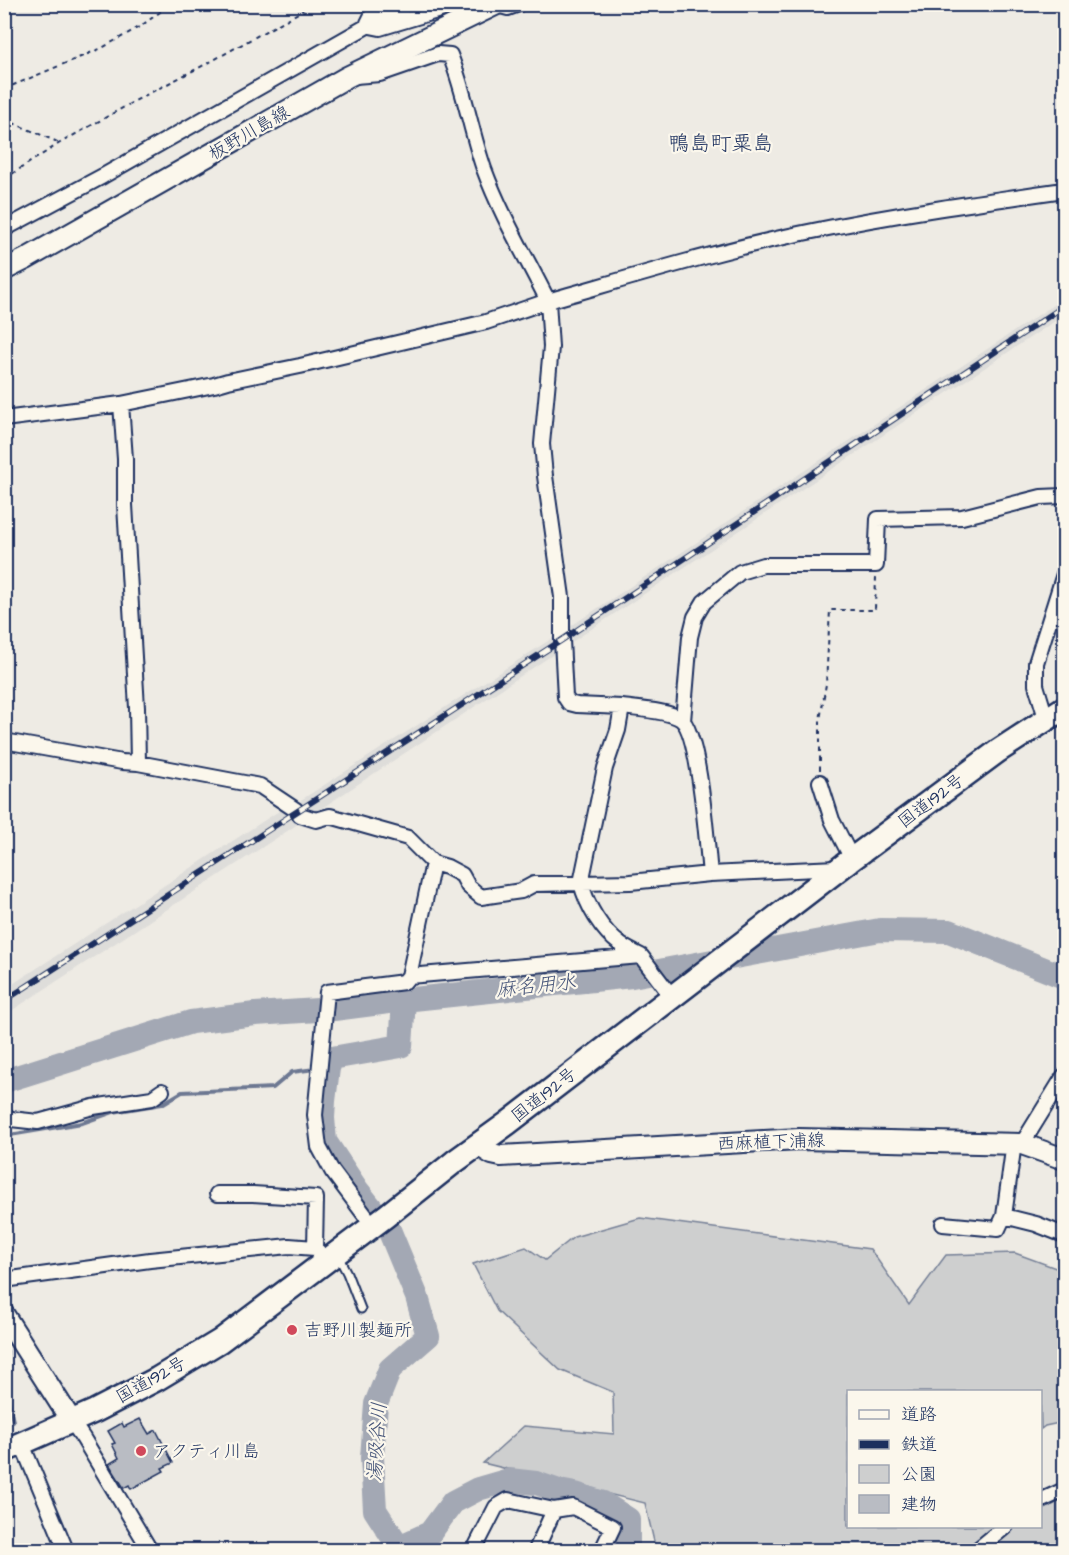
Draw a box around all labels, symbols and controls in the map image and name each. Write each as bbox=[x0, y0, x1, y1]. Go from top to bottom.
street label: 板野川島線 bbox=[204, 100, 294, 166]
district label: 鴨島町粟島 bbox=[669, 129, 774, 158]
street label: 国道192号 bbox=[893, 768, 969, 834]
water label: 麻名用水 bbox=[495, 968, 577, 1004]
street label: 国道192号 bbox=[506, 1061, 582, 1129]
street label: 西麻植下浦線 bbox=[717, 1128, 825, 1156]
place label: 吉野川製麺所 bbox=[304, 1318, 412, 1343]
marker: 吉野川製麺所 bbox=[285, 1323, 299, 1337]
street label: 国道192号 bbox=[111, 1350, 191, 1410]
legend bbox=[847, 1390, 1042, 1528]
water label: 湯吸谷川 bbox=[360, 1401, 394, 1483]
text: 道路 bbox=[901, 1402, 937, 1427]
text: 鉄道 bbox=[901, 1432, 937, 1457]
place label: アクティ川島 bbox=[153, 1439, 260, 1464]
marker: アクティ川島 bbox=[134, 1444, 148, 1458]
text: 公園 bbox=[901, 1462, 937, 1487]
text: 建物 bbox=[901, 1492, 937, 1517]

